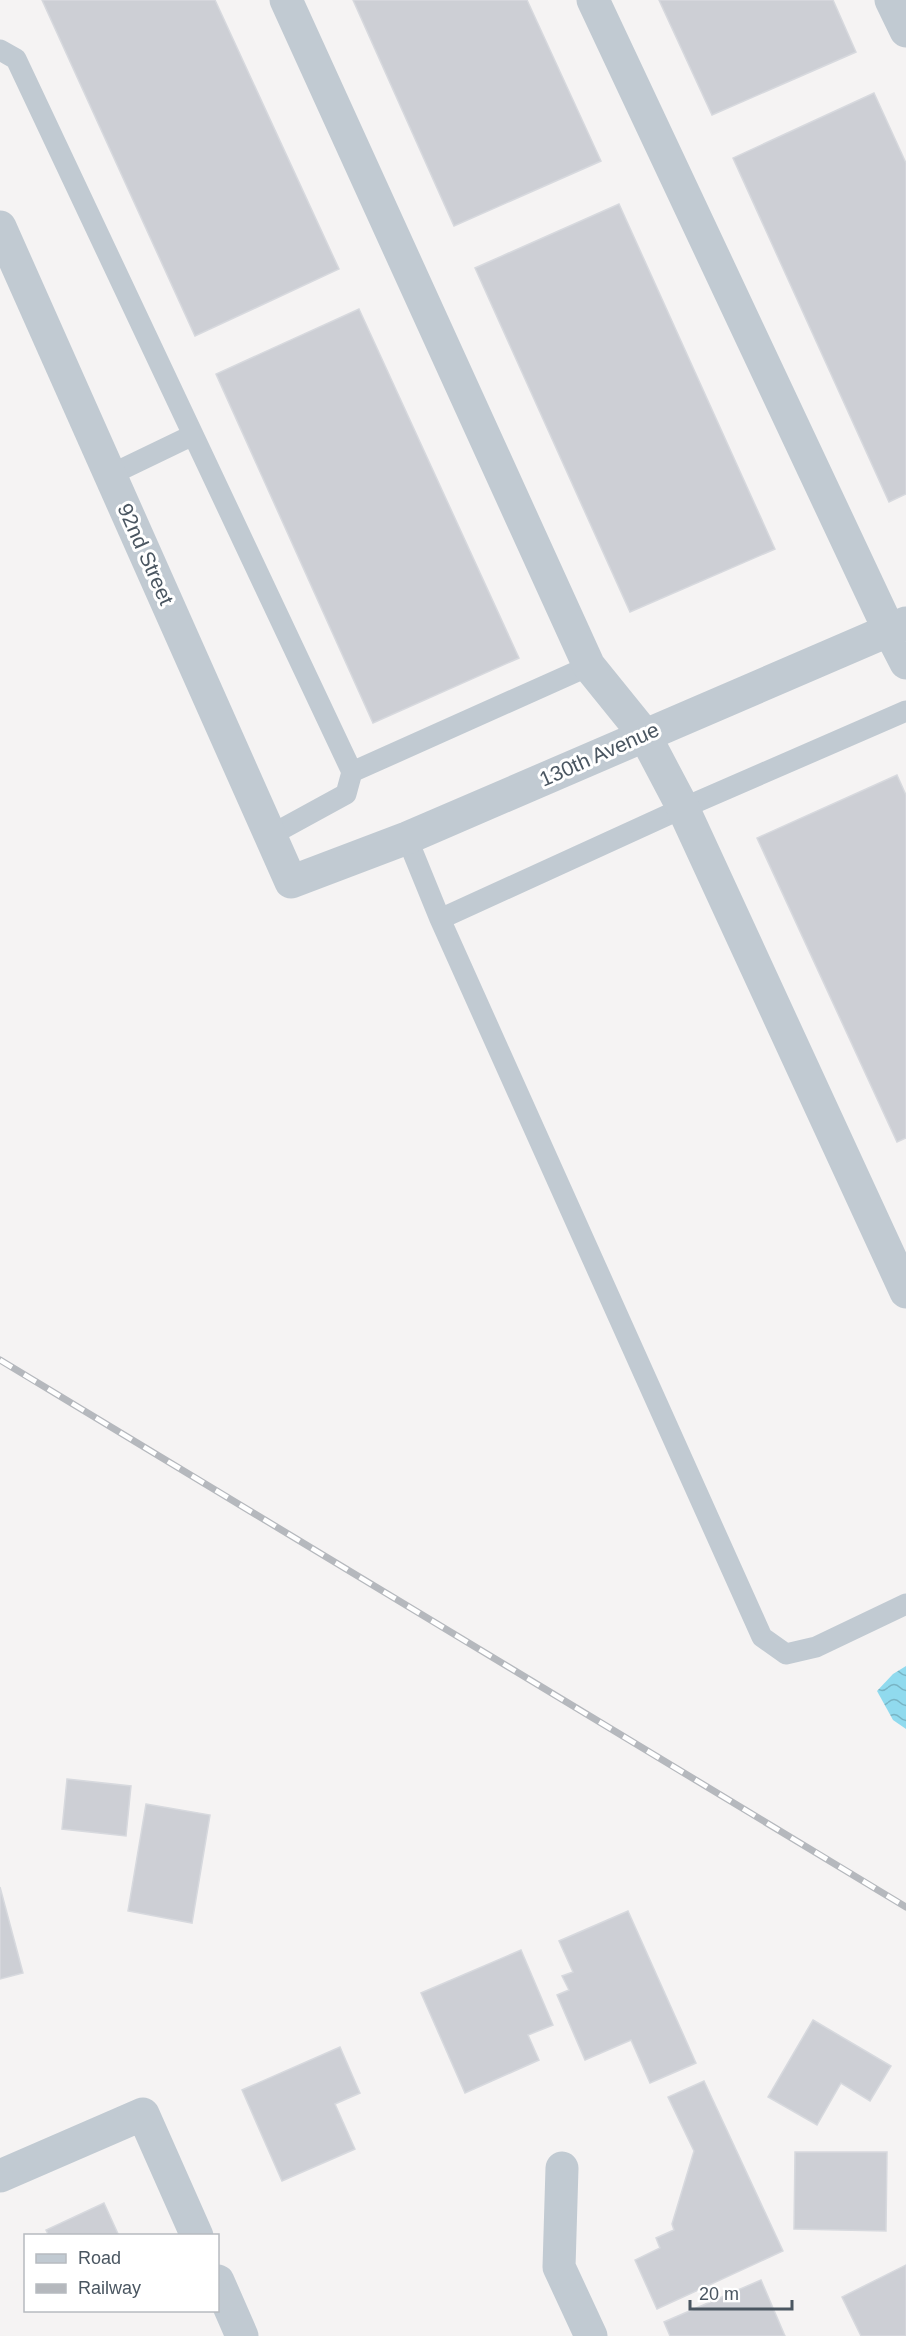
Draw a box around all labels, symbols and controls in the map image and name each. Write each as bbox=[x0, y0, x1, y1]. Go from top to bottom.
street label: 92nd Street bbox=[113, 500, 179, 608]
street label: 130th Avenue bbox=[536, 717, 662, 791]
legend bbox=[24, 2234, 219, 2312]
text: Road bbox=[78, 2248, 121, 2268]
scale bar bbox=[690, 2273, 792, 2311]
text: Railway bbox=[78, 2278, 141, 2298]
text: 20 m bbox=[699, 2284, 739, 2304]

